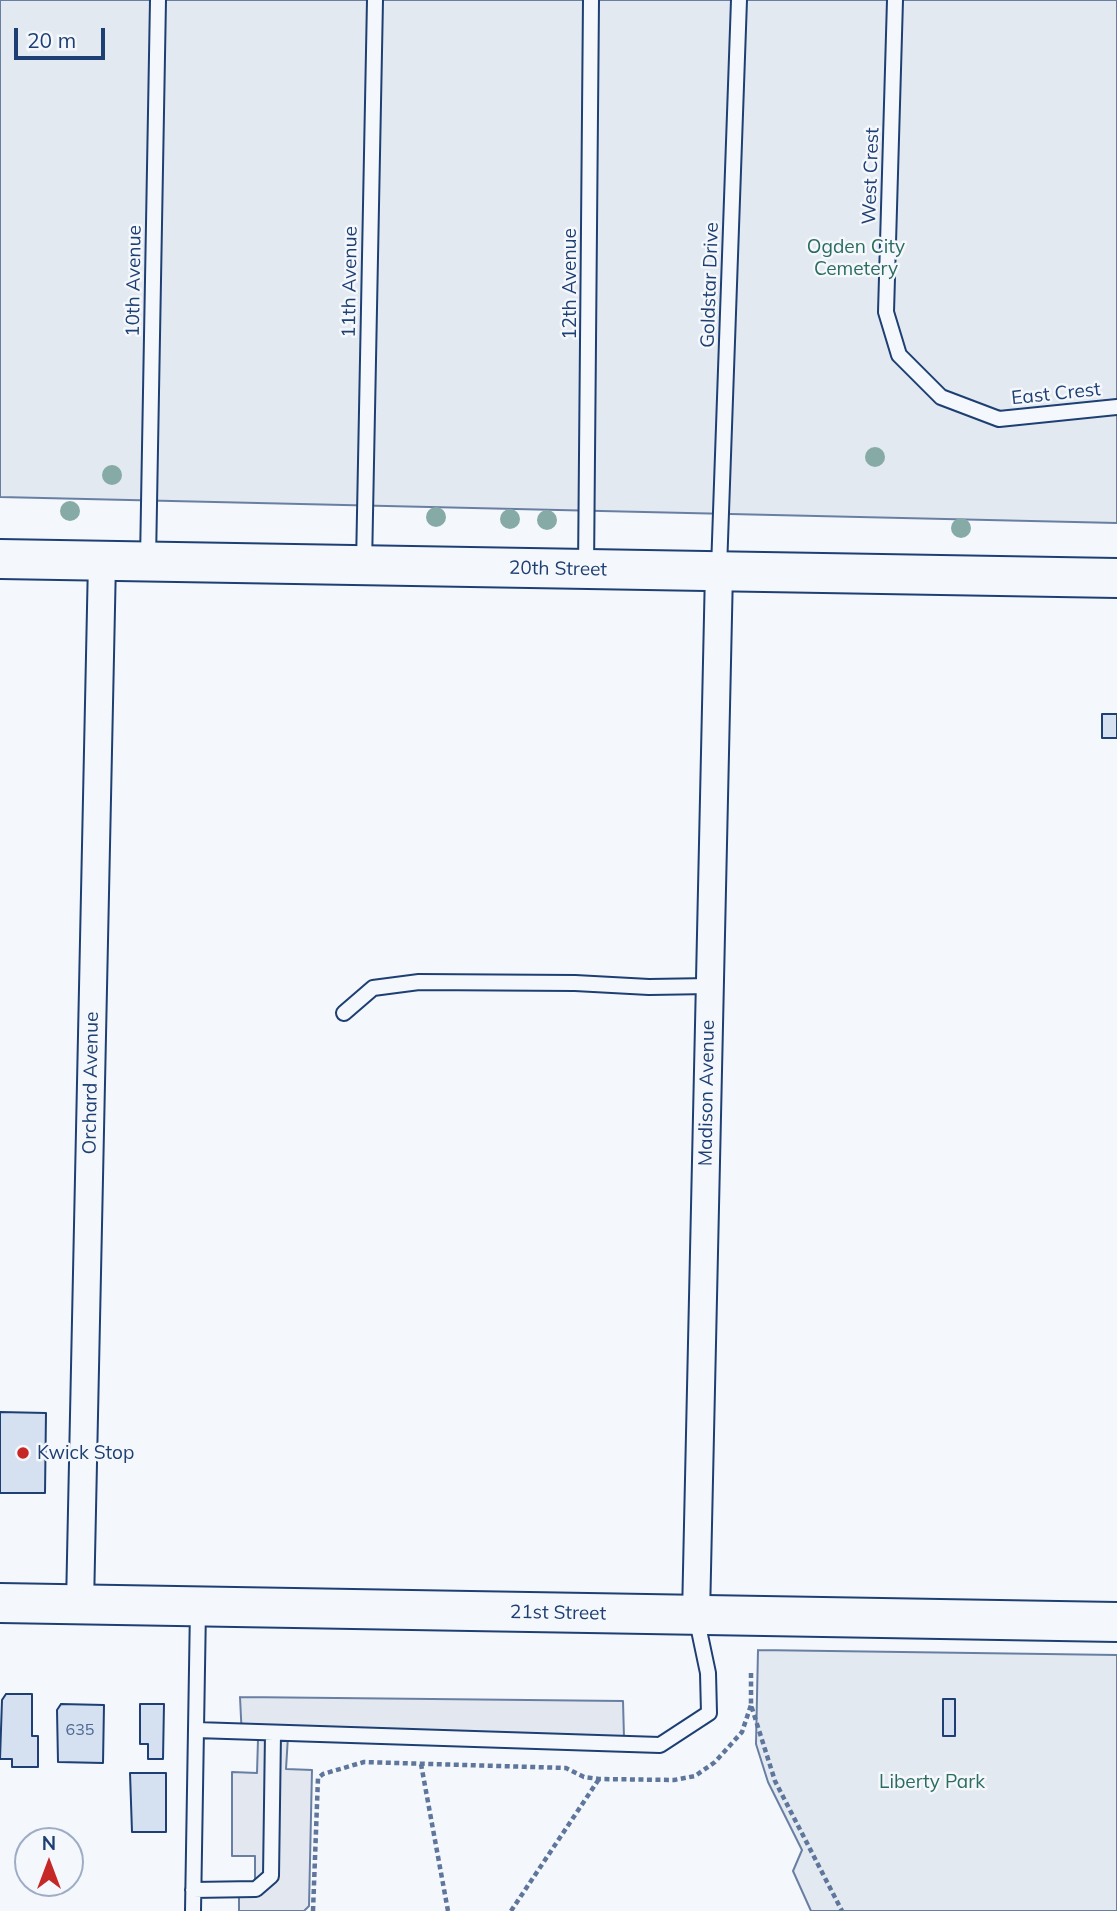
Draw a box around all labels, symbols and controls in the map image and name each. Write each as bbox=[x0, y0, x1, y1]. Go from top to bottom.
scale bar bbox=[18, 14, 108, 58]
text: 20 m bbox=[27, 27, 76, 53]
street label: West Crest bbox=[858, 127, 884, 225]
street label: Goldstar Drive bbox=[696, 222, 724, 348]
street label: 10th Avenue bbox=[122, 225, 146, 337]
street label: 11th Avenue bbox=[338, 226, 362, 338]
street label: 12th Avenue bbox=[559, 228, 581, 340]
park label: Ogden City Cemetery bbox=[807, 236, 905, 280]
street label: East Crest bbox=[1010, 378, 1102, 410]
street label: 20th Street bbox=[509, 557, 607, 581]
street label: Orchard Avenue bbox=[78, 1011, 104, 1155]
street label: Madison Avenue bbox=[694, 1020, 720, 1166]
place label: Kwick Stop bbox=[37, 1442, 134, 1464]
marker: Kwick Stop bbox=[15, 1445, 31, 1461]
street label: 21st Street bbox=[510, 1601, 606, 1625]
house number: 635 bbox=[66, 1720, 94, 1740]
park label: Liberty Park bbox=[879, 1771, 985, 1793]
north arrow bbox=[14, 1827, 84, 1897]
text: N bbox=[42, 1831, 56, 1855]

